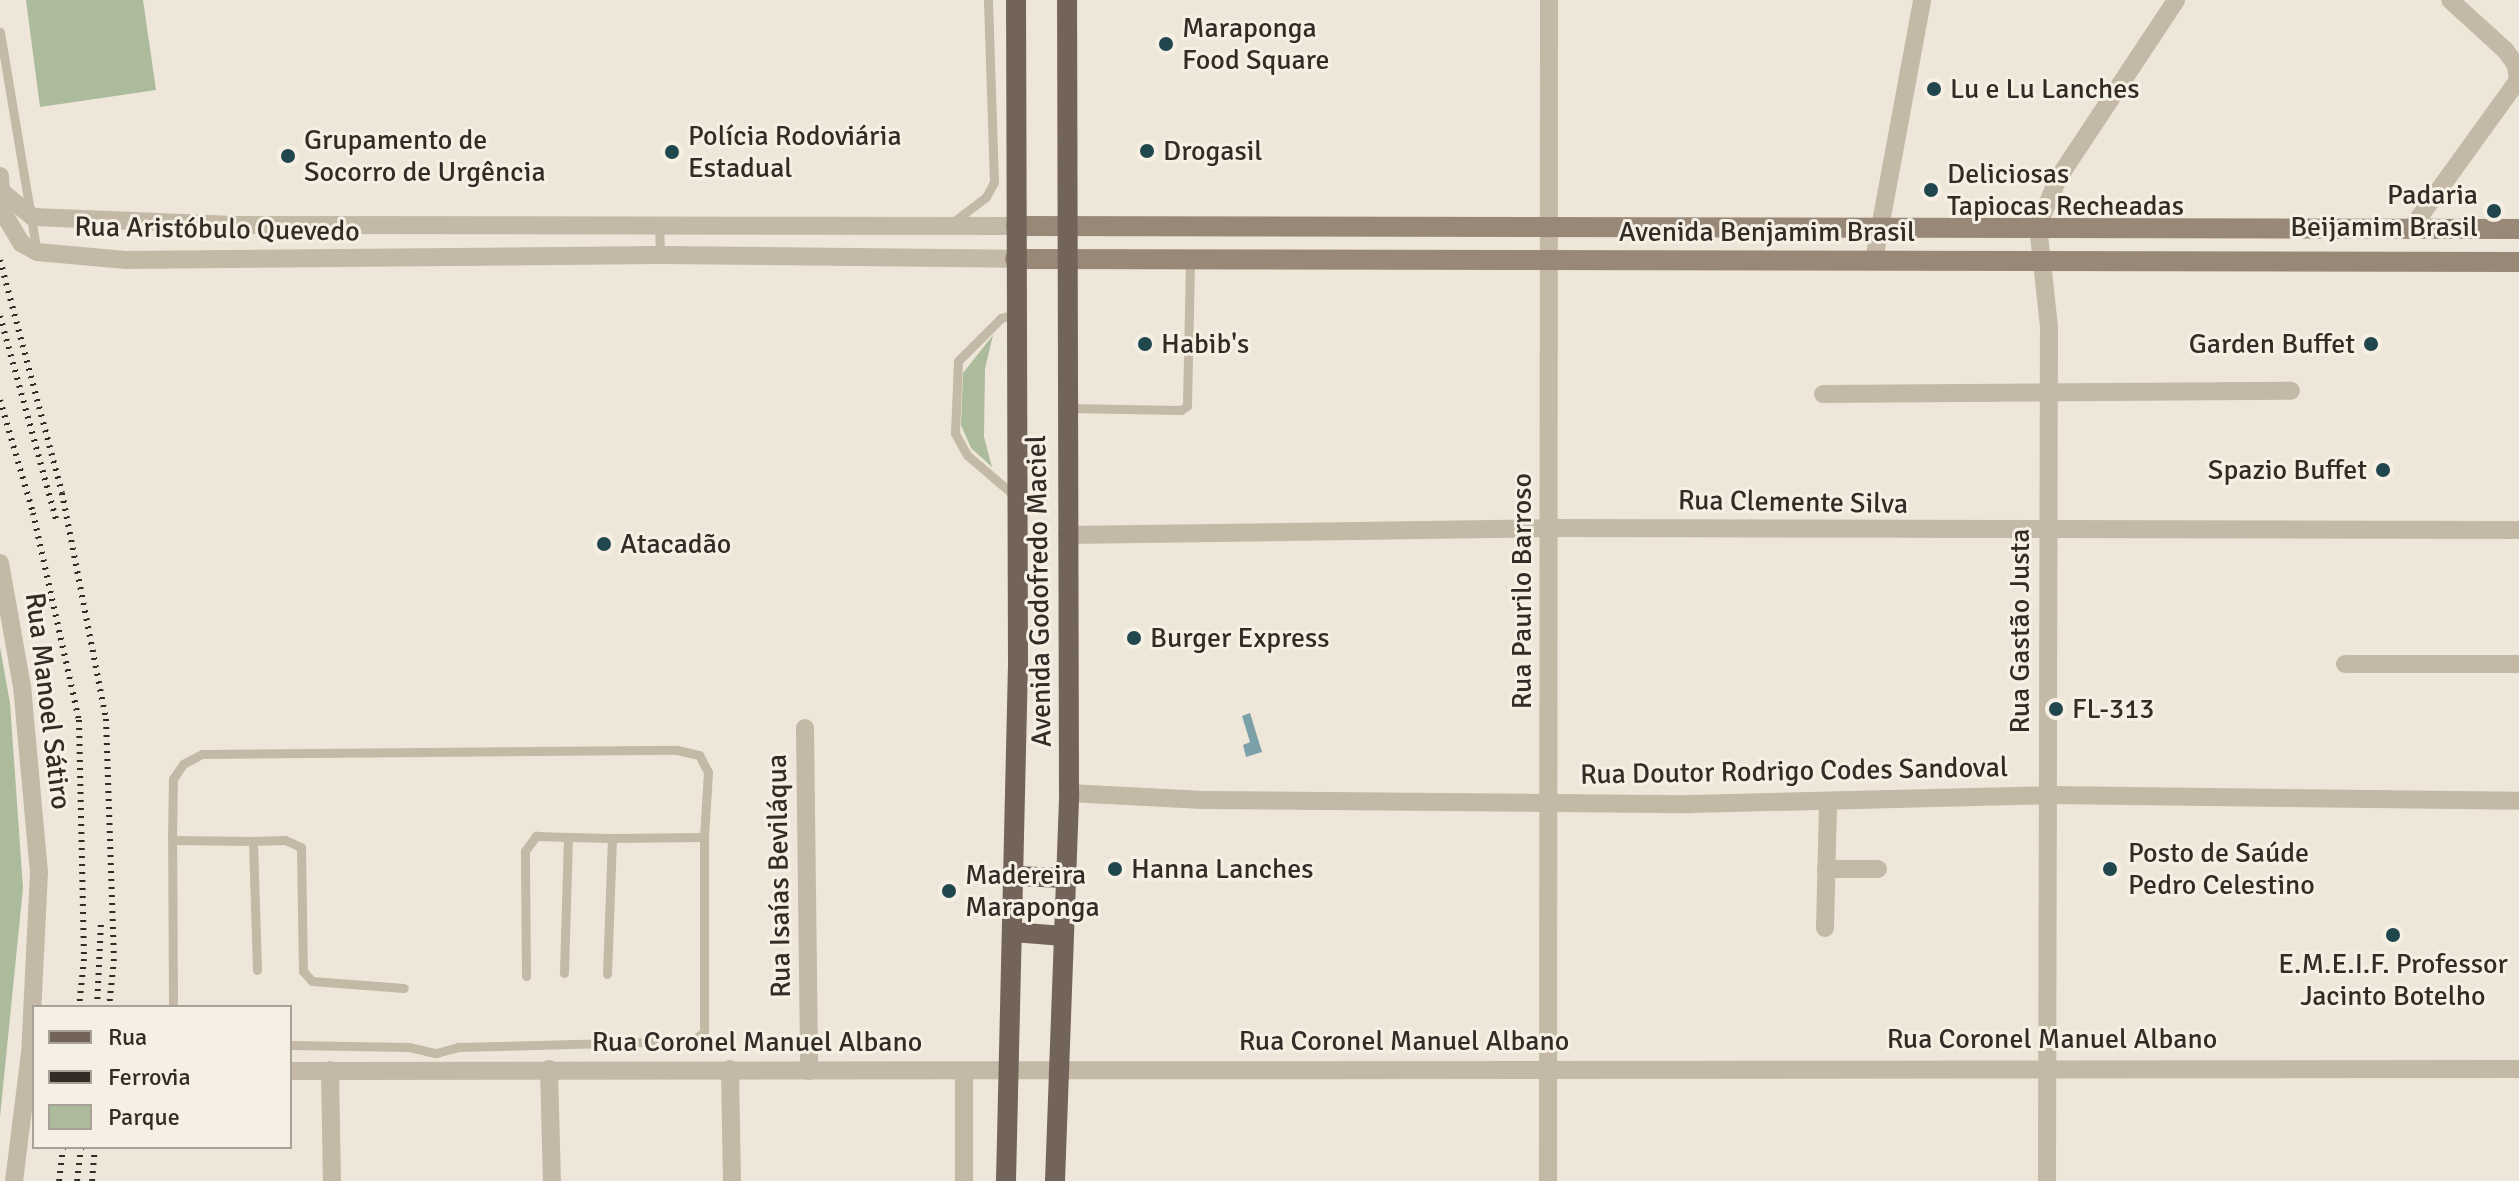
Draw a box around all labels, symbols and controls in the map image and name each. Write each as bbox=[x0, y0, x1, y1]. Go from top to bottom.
place label: Maraponga Food Square bbox=[1182, 11, 1330, 77]
marker: Maraponga Food Square bbox=[1157, 35, 1175, 53]
place label: Lu e Lu Lanches bbox=[1950, 72, 2140, 106]
marker: Lu e Lu Lanches bbox=[1925, 80, 1943, 98]
place label: Polícia Rodoviária Estadual bbox=[688, 119, 902, 185]
place label: Grupamento de Socorro de Urgência bbox=[304, 123, 546, 189]
place label: Drogasil bbox=[1163, 134, 1263, 168]
marker: Drogasil bbox=[1138, 142, 1156, 160]
marker: Polícia Rodoviária Estadual bbox=[663, 143, 681, 161]
marker: Grupamento de Socorro de Urgência bbox=[279, 147, 297, 165]
place label: Deliciosas Tapiocas Recheadas bbox=[1947, 157, 2184, 223]
place label: Padaria Beijamim Brasil bbox=[2290, 178, 2478, 244]
marker: Deliciosas Tapiocas Recheadas bbox=[1922, 181, 1940, 199]
marker: Padaria Beijamim Brasil bbox=[2485, 202, 2503, 220]
street label: Rua Aristóbulo Quevedo bbox=[74, 210, 360, 248]
street label: Avenida Benjamim Brasil bbox=[1619, 215, 1915, 249]
place label: Habib's bbox=[1161, 327, 1249, 361]
place label: Garden Buffet bbox=[2189, 327, 2355, 361]
marker: Habib's bbox=[1136, 335, 1154, 353]
marker: Garden Buffet bbox=[2362, 335, 2380, 353]
street label: Avenida Godofredo Maciel bbox=[1019, 435, 1059, 747]
place label: Spazio Buffet bbox=[2208, 453, 2367, 487]
marker: Spazio Buffet bbox=[2374, 461, 2392, 479]
street label: Rua Paurilo Barroso bbox=[1505, 473, 1539, 709]
street label: Rua Clemente Silva bbox=[1678, 483, 1908, 521]
place label: Atacadão bbox=[620, 527, 731, 561]
street label: Rua Gastão Justa bbox=[2003, 528, 2037, 734]
marker: Atacadão bbox=[595, 535, 613, 553]
street label: Rua Manoel Sátiro bbox=[18, 591, 78, 811]
place label: Burger Express bbox=[1150, 621, 1329, 655]
marker: Burger Express bbox=[1125, 629, 1143, 647]
place label: FL-313 bbox=[2072, 692, 2154, 726]
marker: FL-313 bbox=[2047, 700, 2065, 718]
street label: Rua Doutor Rodrigo Codes Sandoval bbox=[1580, 750, 2008, 792]
street label: Rua Isaías Beviláqua bbox=[760, 754, 798, 998]
place label: Posto de Saúde Pedro Celestino bbox=[2128, 836, 2315, 902]
place label: Hanna Lanches bbox=[1131, 852, 1314, 886]
place label: Madereira Maraponga bbox=[965, 858, 1100, 924]
marker: Posto de Saúde Pedro Celestino bbox=[2099, 858, 2121, 880]
marker: Hanna Lanches bbox=[1106, 860, 1124, 878]
marker: Madereira Maraponga bbox=[940, 882, 958, 900]
marker: E.M.E.I.F. Professor Jacinto Botelho bbox=[2384, 926, 2402, 944]
place label: E.M.E.I.F. Professor Jacinto Botelho bbox=[2278, 947, 2508, 1013]
legend bbox=[32, 1005, 292, 1149]
text: Rua bbox=[108, 1022, 147, 1052]
street label: Rua Coronel Manuel Albano bbox=[1887, 1022, 2217, 1056]
street label: Rua Coronel Manuel Albano bbox=[1239, 1024, 1569, 1058]
street label: Rua Coronel Manuel Albano bbox=[592, 1025, 922, 1059]
text: Ferrovia bbox=[108, 1062, 191, 1092]
text: Parque bbox=[108, 1102, 180, 1132]

